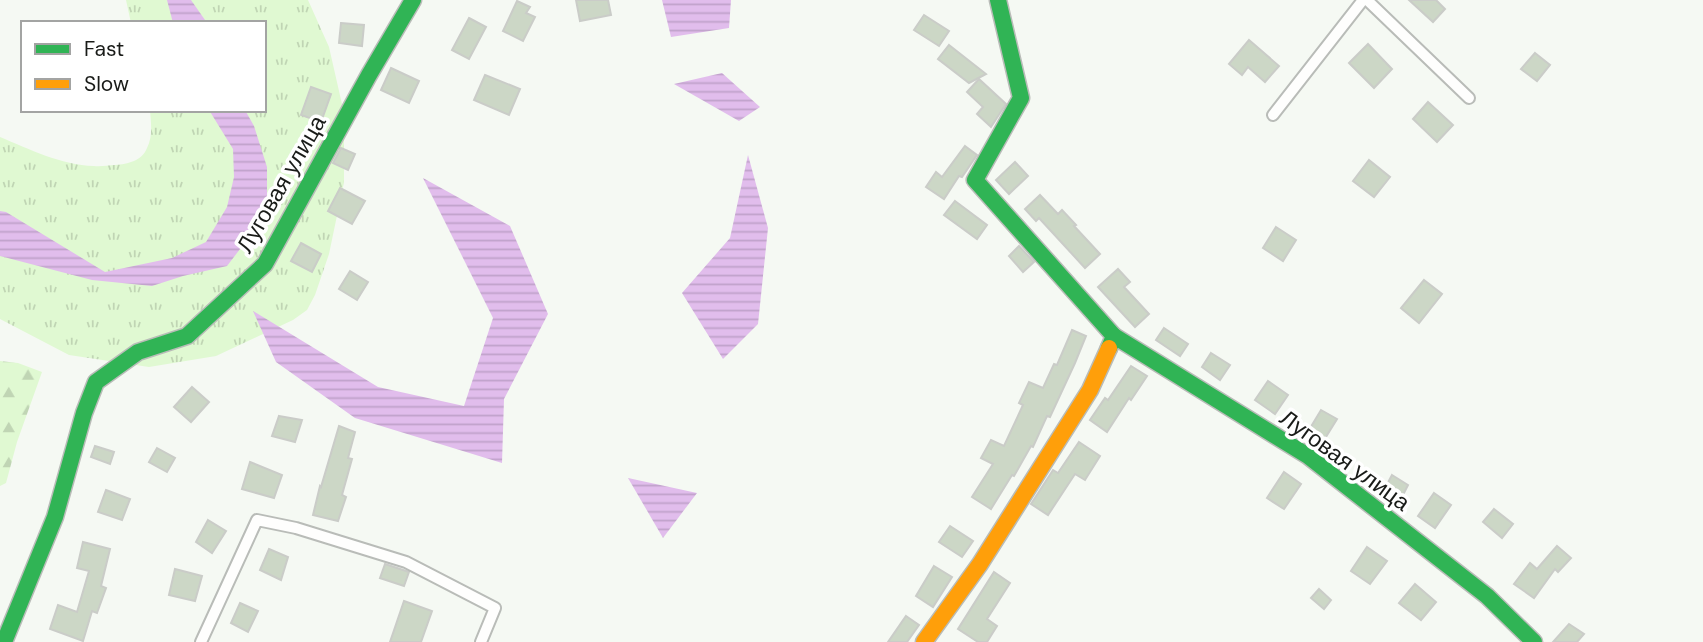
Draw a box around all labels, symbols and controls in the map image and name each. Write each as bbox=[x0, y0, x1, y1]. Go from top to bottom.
legend bbox=[21, 21, 266, 112]
text: Fast bbox=[84, 35, 124, 63]
text: Slow bbox=[84, 70, 129, 98]
street label: Луговая улица bbox=[229, 110, 333, 258]
street label: Луговая улица bbox=[1274, 403, 1416, 518]

